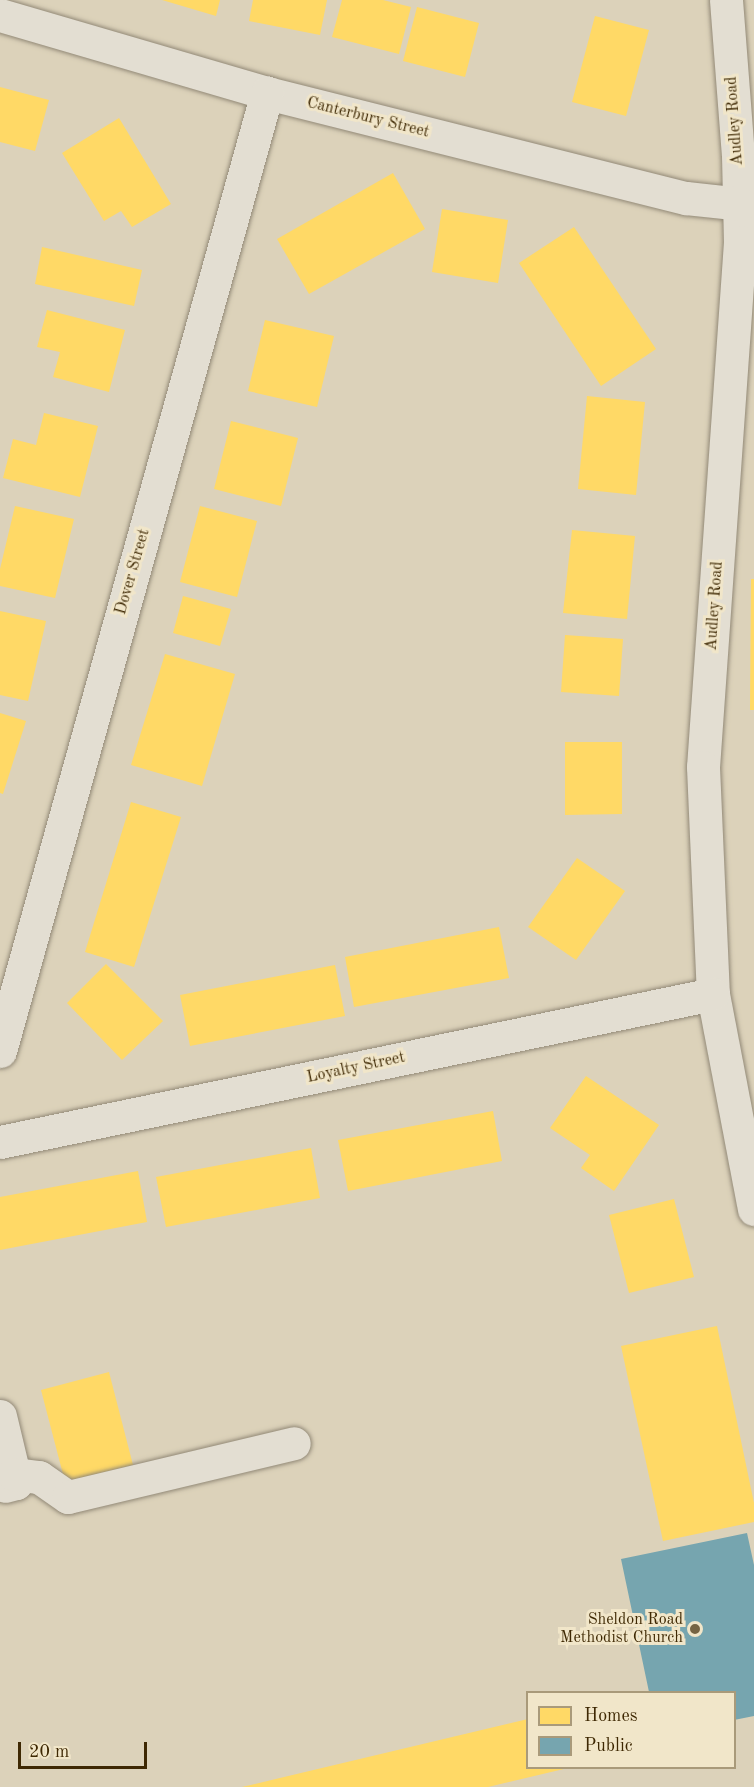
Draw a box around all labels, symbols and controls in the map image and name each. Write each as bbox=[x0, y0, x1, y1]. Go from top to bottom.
street label: Audley Road bbox=[722, 76, 748, 166]
street label: Canterbury Street bbox=[305, 94, 431, 142]
street label: Dover Street bbox=[112, 527, 154, 617]
street label: Audley Road bbox=[702, 561, 728, 651]
street label: Loyalty Street bbox=[305, 1048, 407, 1088]
place label: Sheldon Road Methodist Church bbox=[560, 1610, 683, 1648]
marker: Sheldon Road Methodist Church bbox=[688, 1622, 702, 1636]
legend bbox=[526, 1691, 736, 1769]
text: Homes bbox=[584, 1707, 638, 1725]
scale bar bbox=[21, 1730, 150, 1768]
text: Public bbox=[584, 1737, 633, 1755]
text: 20 m bbox=[29, 1743, 69, 1761]

